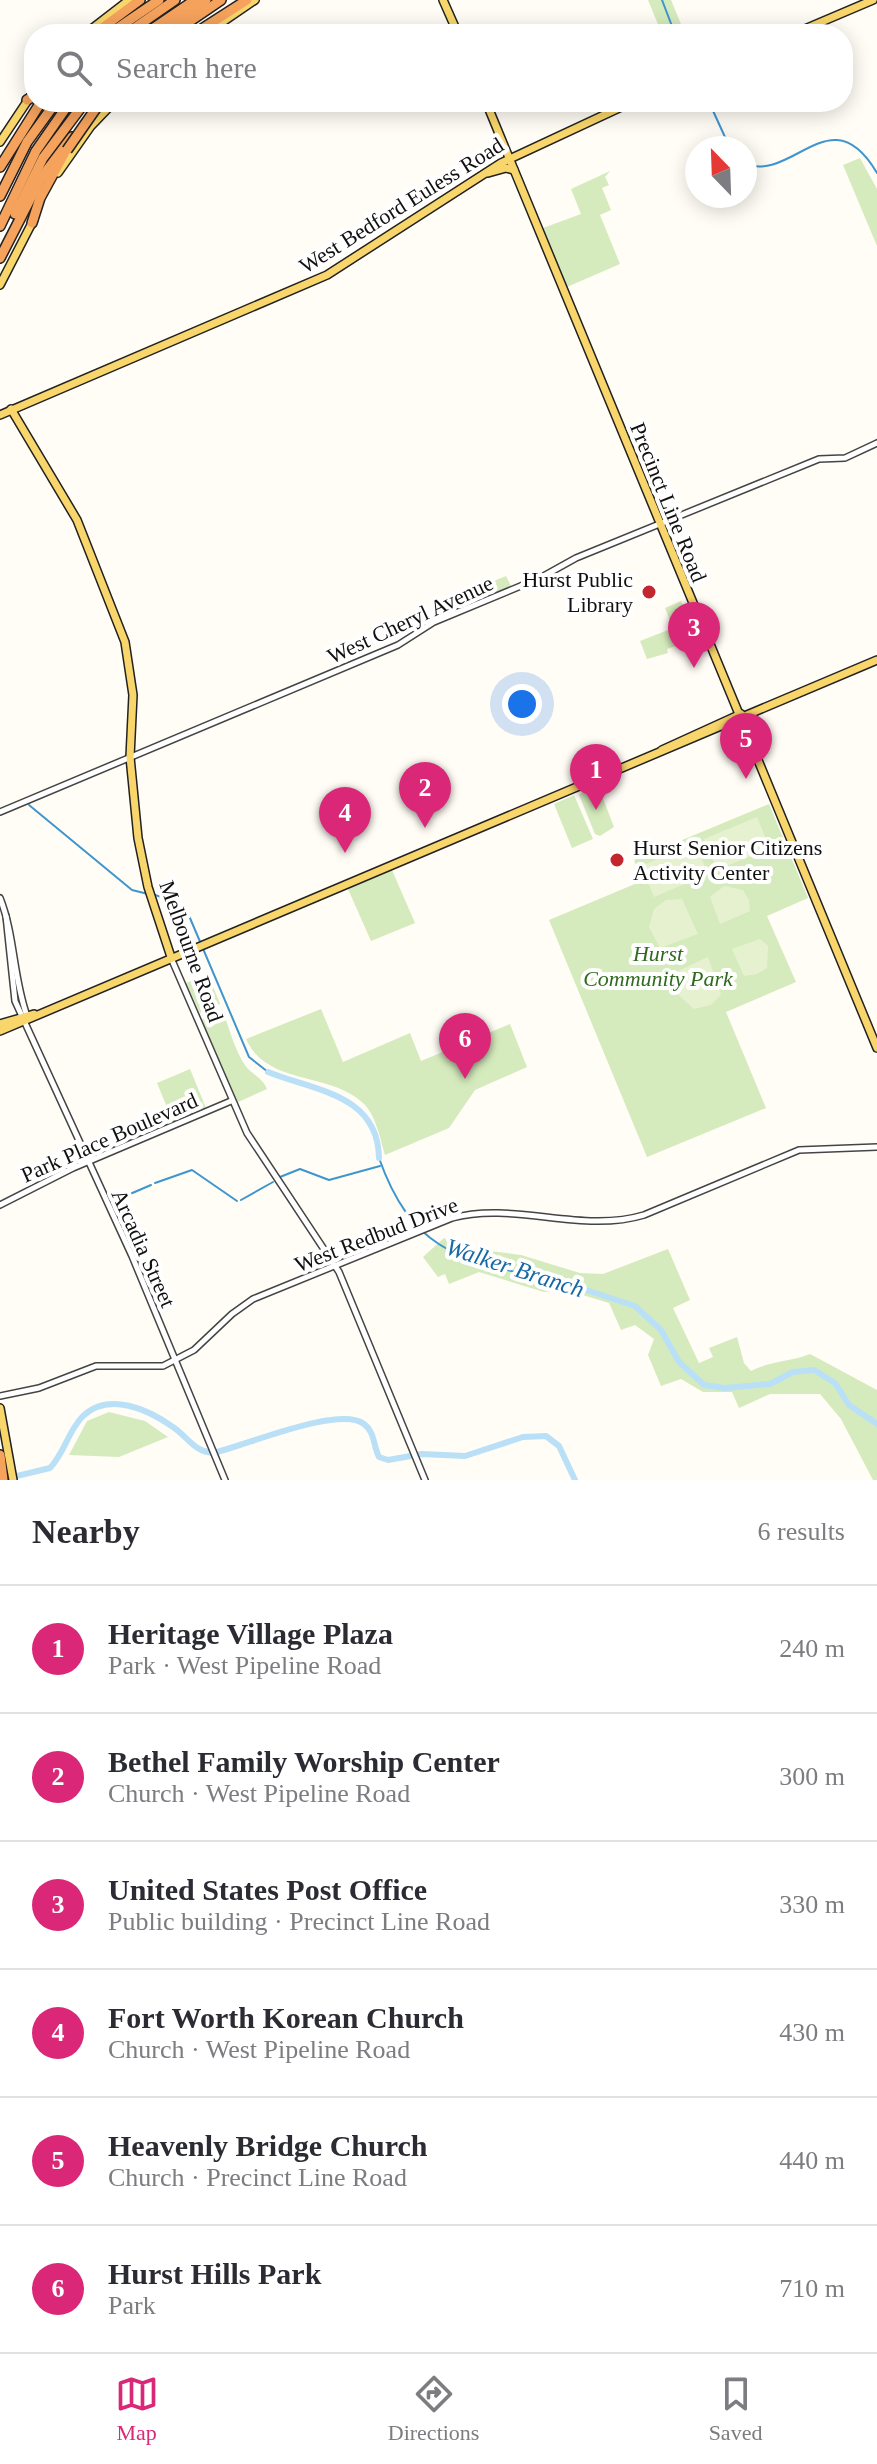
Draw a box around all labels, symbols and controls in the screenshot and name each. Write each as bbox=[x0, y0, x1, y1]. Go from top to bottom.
search box bbox=[24, 24, 853, 112]
icon: search bbox=[52, 46, 96, 90]
text: Search here bbox=[116, 51, 257, 84]
street label: West Bedford Euless Road bbox=[295, 132, 508, 279]
north arrow bbox=[685, 136, 757, 208]
street label: Precinct Line Road bbox=[625, 419, 712, 586]
place label: Hurst Public Library bbox=[522, 567, 633, 617]
street label: West Cheryl Avenue bbox=[323, 570, 497, 669]
marker: Hurst Public Library bbox=[640, 583, 658, 601]
pin: 3 bbox=[668, 602, 720, 668]
your location bbox=[502, 684, 542, 724]
pin: 5 bbox=[720, 713, 772, 779]
pin: 1 bbox=[570, 744, 622, 810]
pin: 2 bbox=[399, 762, 451, 828]
pin: 4 bbox=[319, 787, 371, 853]
place label: Hurst Senior Citizens Activity Center bbox=[633, 835, 822, 885]
marker: Hurst Senior Citizens Activity Center bbox=[608, 851, 626, 869]
street label: Melbourne Road bbox=[154, 877, 229, 1025]
park label: Hurst Community Park bbox=[583, 941, 734, 991]
pin: 6 bbox=[439, 1013, 491, 1079]
street label: Park Place Boulevard bbox=[17, 1087, 201, 1188]
street label: Arcadia Street bbox=[106, 1185, 181, 1311]
street label: West Redbud Drive bbox=[291, 1192, 461, 1277]
water label: Walker Branch bbox=[443, 1233, 587, 1303]
text: Nearby bbox=[32, 1513, 140, 1550]
text: 6 results bbox=[758, 1517, 845, 1546]
text: Heritage Village Plaza bbox=[108, 1617, 393, 1650]
text: 1 bbox=[52, 1634, 65, 1663]
text: 240 m bbox=[779, 1634, 845, 1663]
text: Park · West Pipeline Road bbox=[108, 1651, 381, 1680]
text: Bethel Family Worship Center bbox=[108, 1745, 500, 1778]
text: 2 bbox=[52, 1762, 65, 1791]
text: 300 m bbox=[779, 1762, 845, 1791]
text: Church · West Pipeline Road bbox=[108, 1779, 410, 1808]
text: United States Post Office bbox=[108, 1873, 427, 1906]
text: 3 bbox=[52, 1890, 65, 1919]
text: 330 m bbox=[779, 1890, 845, 1919]
text: Public building · Precinct Line Road bbox=[108, 1907, 490, 1936]
text: Fort Worth Korean Church bbox=[108, 2001, 464, 2034]
text: 4 bbox=[52, 2018, 65, 2047]
text: 430 m bbox=[779, 2018, 845, 2047]
text: Church · West Pipeline Road bbox=[108, 2035, 410, 2064]
text: Heavenly Bridge Church bbox=[108, 2129, 427, 2162]
text: 5 bbox=[52, 2146, 65, 2175]
text: 440 m bbox=[779, 2146, 845, 2175]
text: Church · Precinct Line Road bbox=[108, 2163, 407, 2192]
text: Hurst Hills Park bbox=[108, 2257, 321, 2290]
text: 6 bbox=[52, 2274, 65, 2303]
text: 710 m bbox=[779, 2274, 845, 2303]
text: Park bbox=[108, 2291, 156, 2320]
tab: Map bbox=[115, 2372, 159, 2446]
tab: Directions bbox=[388, 2372, 479, 2446]
tab: Saved bbox=[709, 2372, 762, 2446]

